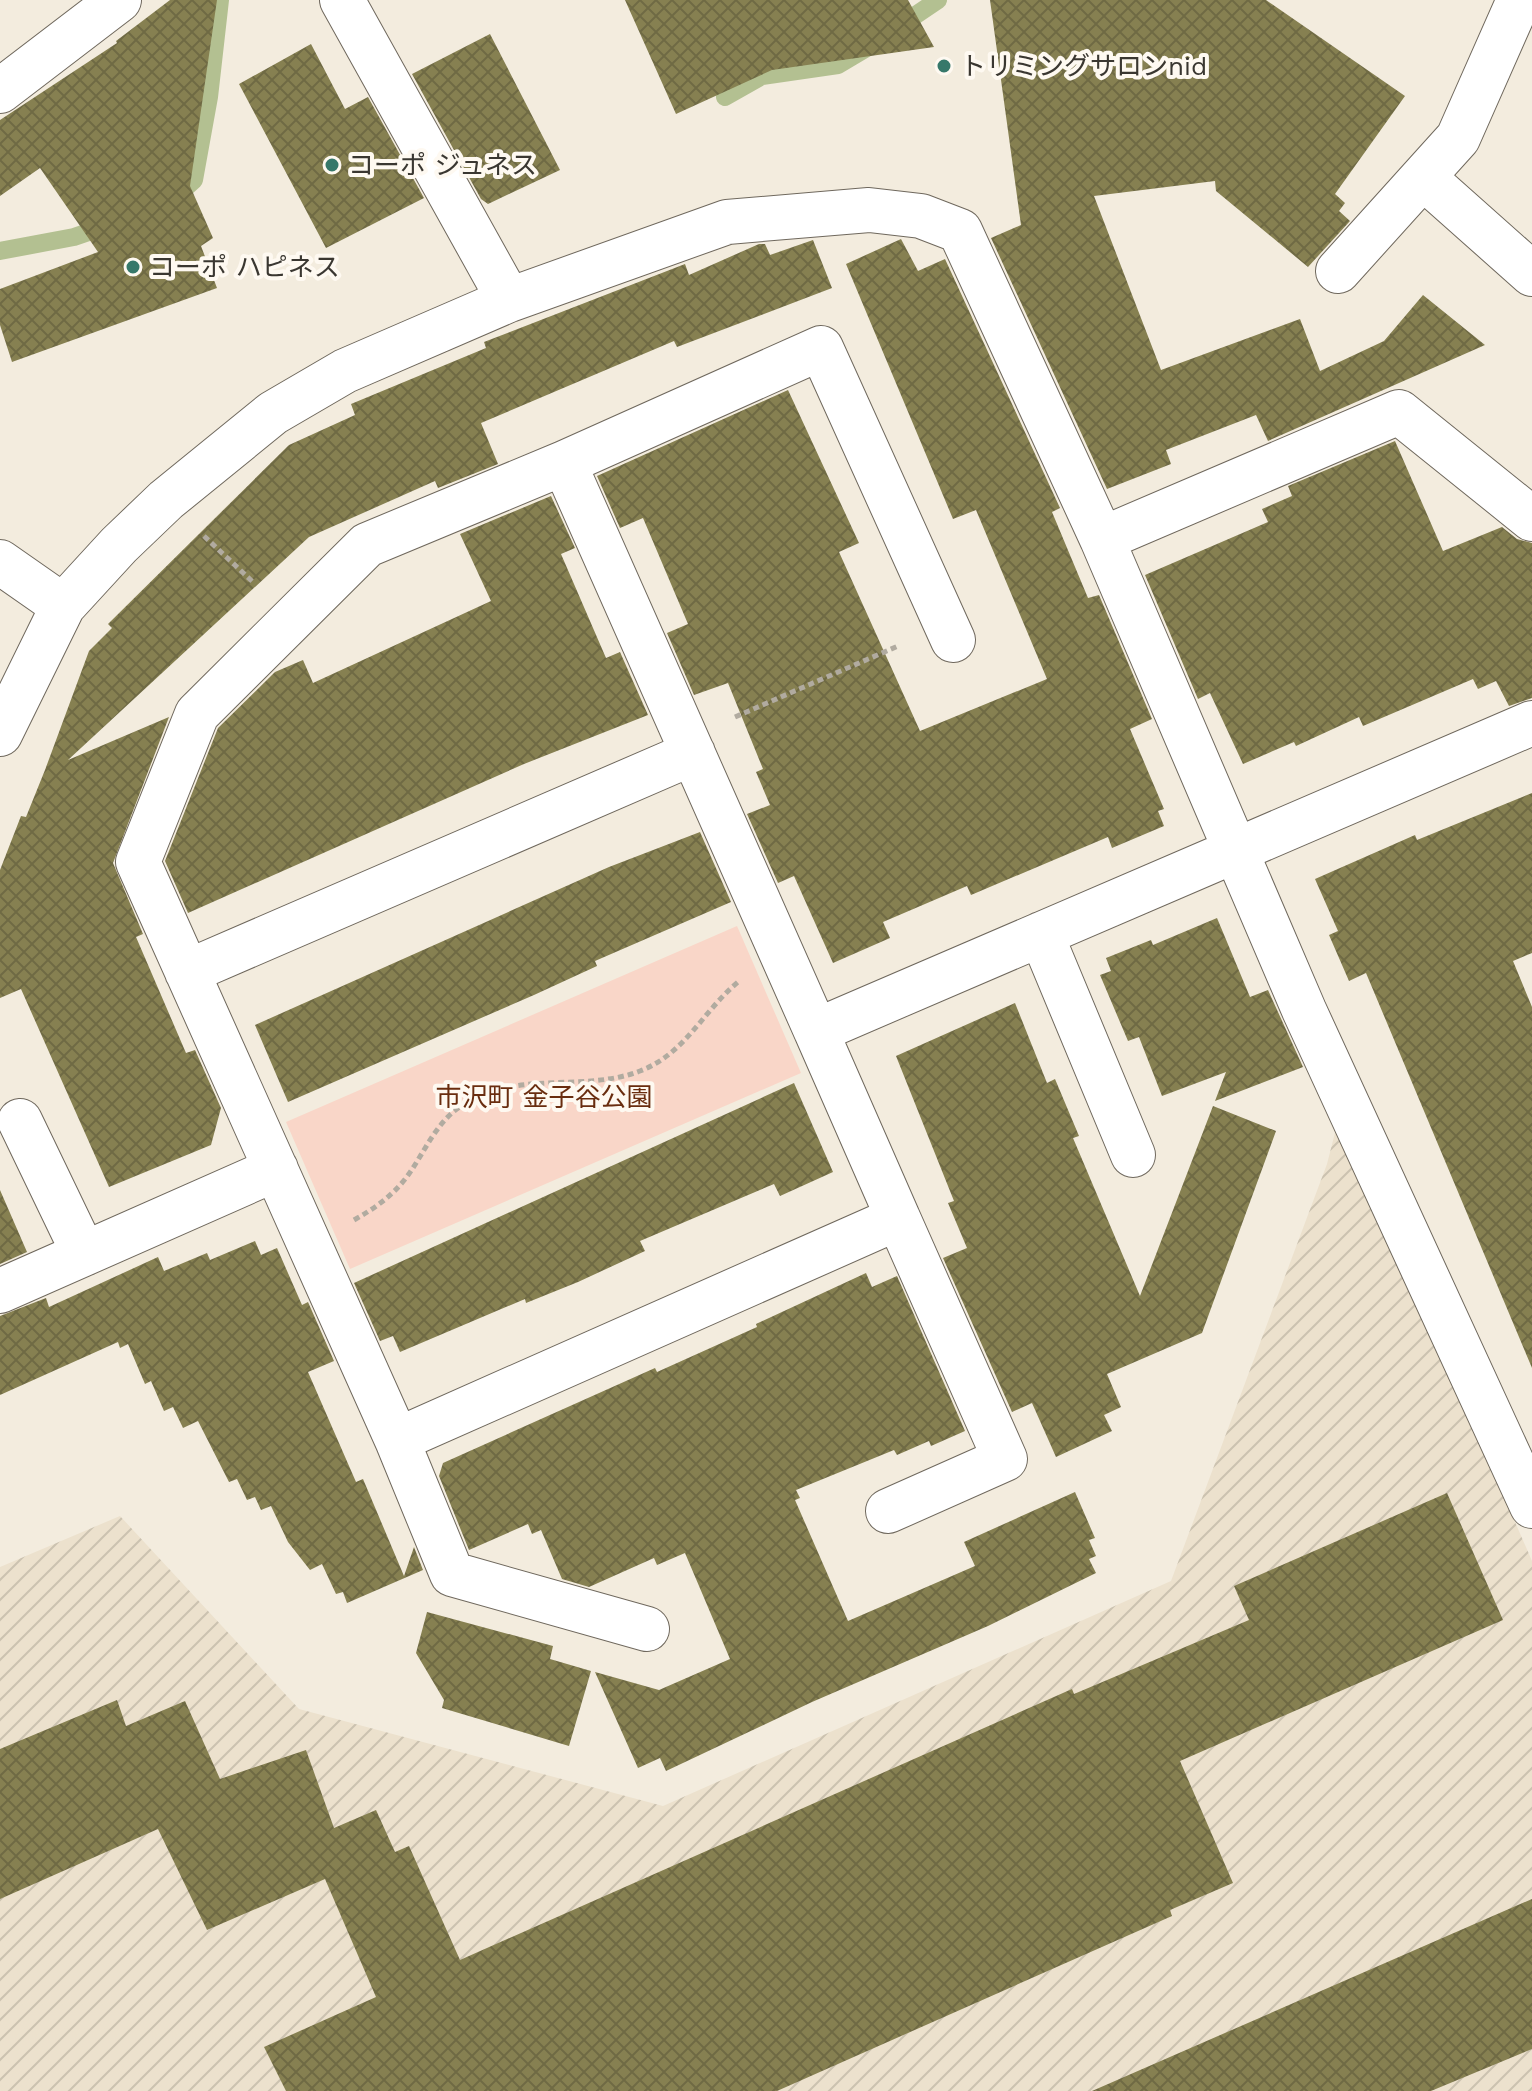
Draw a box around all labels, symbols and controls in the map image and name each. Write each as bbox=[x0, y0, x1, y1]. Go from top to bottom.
place label: トリミングサロンnid bbox=[960, 51, 1207, 81]
marker: トリミングサロンnid bbox=[935, 57, 953, 75]
place label: コーポ ジュネス bbox=[348, 150, 537, 180]
marker: コーポ ジュネス bbox=[323, 156, 341, 174]
place label: コーポ ハピネス bbox=[149, 252, 340, 282]
marker: コーポ ハピネス bbox=[124, 258, 142, 276]
park label: 市沢町 金子谷公園 bbox=[436, 1082, 652, 1112]

